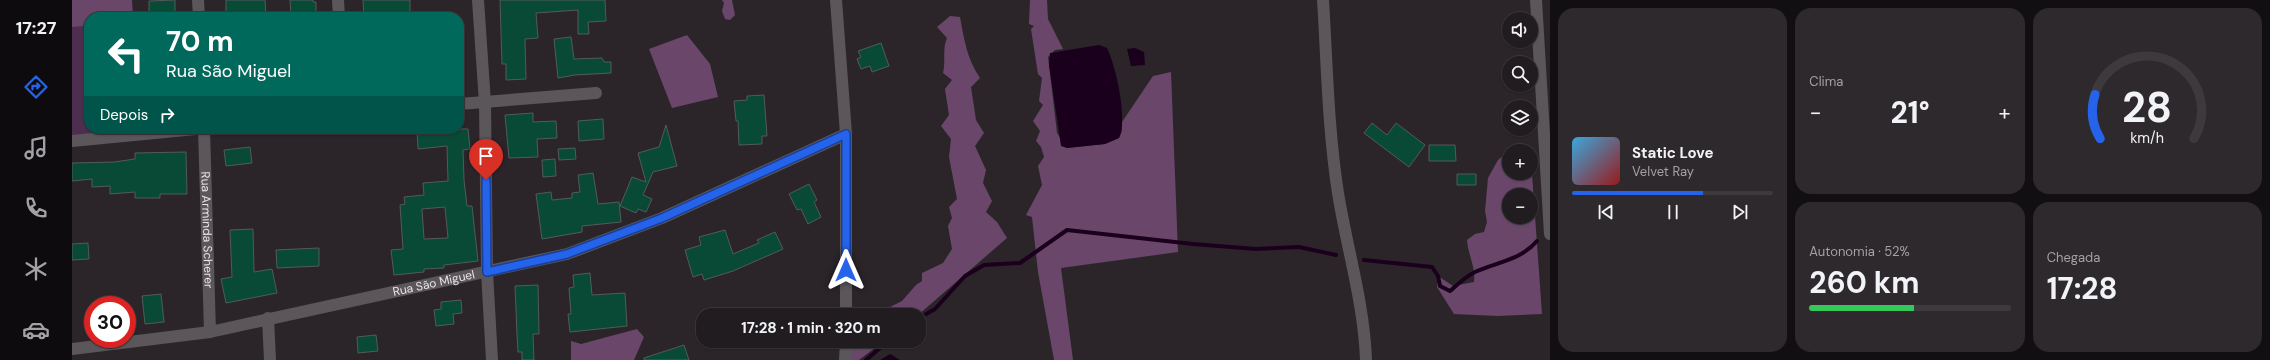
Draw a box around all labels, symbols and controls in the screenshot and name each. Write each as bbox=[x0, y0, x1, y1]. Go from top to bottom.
map controls bbox=[1502, 12, 1538, 224]
button: sound bbox=[1502, 12, 1538, 48]
text: 17:27 bbox=[16, 16, 56, 40]
text: 70 m bbox=[166, 23, 234, 60]
icon: left bbox=[100, 28, 152, 80]
button: search bbox=[1502, 56, 1538, 92]
text: Rua São Miguel bbox=[166, 59, 291, 83]
icon: directions bbox=[22, 73, 50, 101]
text: Clima bbox=[1809, 73, 1843, 90]
text: 28 bbox=[2122, 81, 2172, 135]
text: 21° bbox=[1890, 93, 1930, 132]
text: − bbox=[1809, 98, 1821, 127]
text: + bbox=[1999, 98, 2011, 127]
button: layers bbox=[1502, 100, 1538, 136]
icon: right bbox=[156, 104, 178, 126]
text: Depois bbox=[100, 105, 148, 125]
text: km/h bbox=[2130, 129, 2164, 147]
icon: music bbox=[22, 134, 50, 162]
pin bbox=[469, 139, 503, 180]
text: Static Love bbox=[1632, 143, 1713, 163]
button: + bbox=[1502, 144, 1538, 180]
icon: arrive bbox=[475, 145, 497, 167]
text: Velvet Ray bbox=[1632, 163, 1694, 180]
street label: Rua Arminda Scherer bbox=[197, 171, 217, 289]
button: − bbox=[1502, 188, 1538, 224]
icon: phone bbox=[22, 194, 50, 222]
icon: previous bbox=[1595, 201, 1617, 223]
icon: pause bbox=[1662, 201, 1684, 223]
icon: next bbox=[1729, 201, 1751, 223]
text: Autonomia · 52% bbox=[1809, 243, 1910, 260]
position arrow bbox=[825, 249, 867, 291]
text: Chegada bbox=[2047, 249, 2100, 266]
icon: climate bbox=[22, 255, 50, 283]
text: 260 km bbox=[1809, 263, 1919, 302]
street label: Rua São Miguel bbox=[391, 266, 476, 300]
text: 17:28 bbox=[2047, 269, 2117, 308]
speed limit sign: 30 bbox=[84, 296, 136, 348]
icon: car bbox=[22, 316, 50, 344]
text: 17:28 · 1 min · 320 m bbox=[741, 318, 881, 338]

